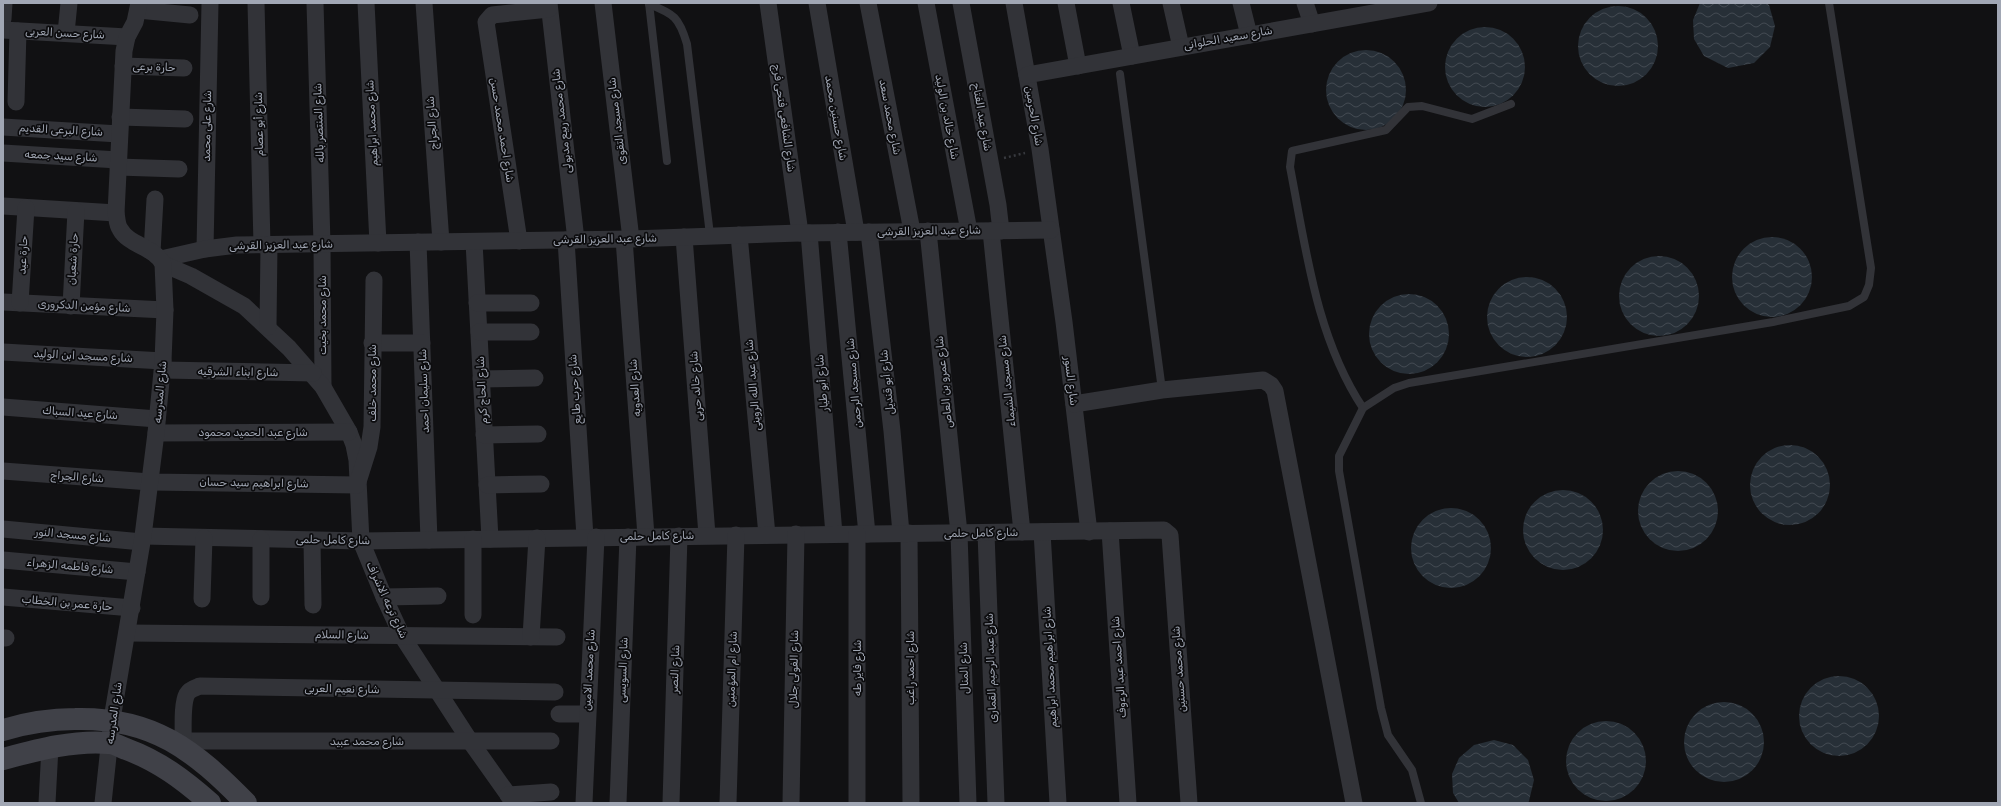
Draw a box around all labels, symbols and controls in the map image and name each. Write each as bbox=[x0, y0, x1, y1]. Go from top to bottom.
street label: شارع حسن العربى bbox=[25, 24, 105, 44]
street label: شارع سعيد الحلوانى bbox=[1183, 24, 1274, 54]
street label: حارة برعى bbox=[132, 60, 176, 74]
street label: شارع الشافعى فتحى فرج bbox=[768, 63, 798, 173]
street label: شارع محمد ربيع مدبولى bbox=[549, 68, 577, 174]
street label: شارع خالد بن الوليد bbox=[930, 73, 962, 161]
street label: شارع حسنين محمد bbox=[820, 74, 850, 162]
street label: شارع مسجد التقوى bbox=[605, 76, 631, 165]
street label: شارع احمد محمد حسن bbox=[485, 77, 517, 184]
street label: شارع محمد سعد bbox=[874, 78, 904, 156]
street label: شارع محمد ابراهيم bbox=[363, 79, 383, 167]
street label: شارع عبد الفتاح bbox=[968, 82, 994, 153]
street label: شارع المنتصر بالله bbox=[311, 83, 329, 163]
street label: شارع الحرمين bbox=[1020, 85, 1046, 147]
street label: شارع على محمد bbox=[200, 90, 216, 162]
street label: شارع أبو عصام bbox=[252, 92, 268, 156]
street label: شارع الجراج bbox=[424, 96, 442, 150]
street label: شارع البرعى القديم bbox=[19, 121, 103, 141]
street label: شارع سيد جمعه bbox=[24, 148, 98, 166]
street label: شارع عبد العزيز القرشى bbox=[877, 224, 981, 240]
street label: حارة شعبان bbox=[65, 232, 81, 286]
street label: شارع عبد العزيز القرشى bbox=[553, 232, 657, 248]
street label: حارة عيد bbox=[15, 235, 31, 275]
street label: شارع عبد العزيز القرشى bbox=[229, 238, 333, 254]
street label: شارع محمد بخيت bbox=[316, 275, 331, 355]
street label: شارع مؤمن الدكرورى bbox=[37, 297, 131, 317]
street label: شارع مسجد الشيماء bbox=[996, 334, 1020, 428]
street label: شارع عمرو بن العاص bbox=[933, 335, 957, 429]
street label: شارع مسجد الرحمن bbox=[844, 337, 866, 429]
street label: شارع عبد الله الروينى bbox=[743, 339, 765, 431]
street label: شارع محمد خلف bbox=[366, 344, 381, 422]
street label: شارع مسجد ابن الوليد bbox=[33, 347, 133, 367]
street label: شارع سليمان احمد bbox=[416, 348, 434, 433]
street label: شارع أبو قنديل bbox=[877, 349, 899, 415]
street label: شارع خالد حربى bbox=[687, 350, 707, 422]
street label: شارع حرب طايع bbox=[566, 354, 586, 424]
street label: شارع أبو طيار bbox=[813, 354, 833, 413]
street label: شارع السور bbox=[1059, 355, 1080, 407]
street label: شارع الحاج كرم bbox=[474, 356, 492, 424]
street label: شارع العدويه bbox=[626, 358, 646, 417]
street label: شارع المدرسه bbox=[151, 360, 171, 424]
street label: شارع ابناء الشرقيه bbox=[197, 365, 279, 381]
street label: شارع عيد السباك bbox=[42, 404, 118, 424]
street label: شارع عبد الحميد محمود bbox=[198, 426, 308, 441]
street label: شارع الجراج bbox=[50, 469, 104, 487]
street label: شارع ابراهيم سيد حسان bbox=[199, 476, 309, 492]
street label: شارع مسجد النور bbox=[33, 525, 112, 547]
street label: شارع كامل حلمى bbox=[944, 526, 1018, 542]
street label: شارع كامل حلمى bbox=[620, 529, 694, 545]
street label: شارع كامل حلمى bbox=[296, 533, 370, 549]
street label: شارع فاطمه الزهراء bbox=[26, 556, 114, 578]
street label: شارع ترعه الاشراف bbox=[362, 559, 411, 641]
street label: حارة عمر بن الخطاب bbox=[21, 593, 113, 613]
street label: شارع ابراهيم محمد ابراهيم bbox=[1040, 606, 1062, 728]
street label: شارع عبد الرحيم القمارى bbox=[983, 613, 1001, 723]
street label: شارع احمد عبد الرءوف bbox=[1109, 615, 1131, 718]
street label: شارع محمد حسنين bbox=[1169, 625, 1190, 713]
street label: شارع السلام bbox=[315, 628, 369, 644]
street label: شارع محمد الامين bbox=[580, 629, 600, 711]
street label: شارع الفولى جلال bbox=[787, 630, 803, 708]
street label: شارع ام المؤمنين bbox=[724, 631, 742, 707]
street label: شارع احمد راغب bbox=[904, 631, 919, 705]
street label: شارع السويسى bbox=[615, 637, 633, 703]
street label: شارع فايز طه bbox=[851, 640, 866, 696]
street label: شارع المنال bbox=[957, 642, 973, 694]
street label: شارع النصر bbox=[668, 644, 684, 695]
street label: شارع المدرسه bbox=[103, 681, 127, 745]
street label: شارع نعيم العربى bbox=[304, 682, 380, 698]
street label: شارع محمد عبيد bbox=[330, 735, 404, 750]

